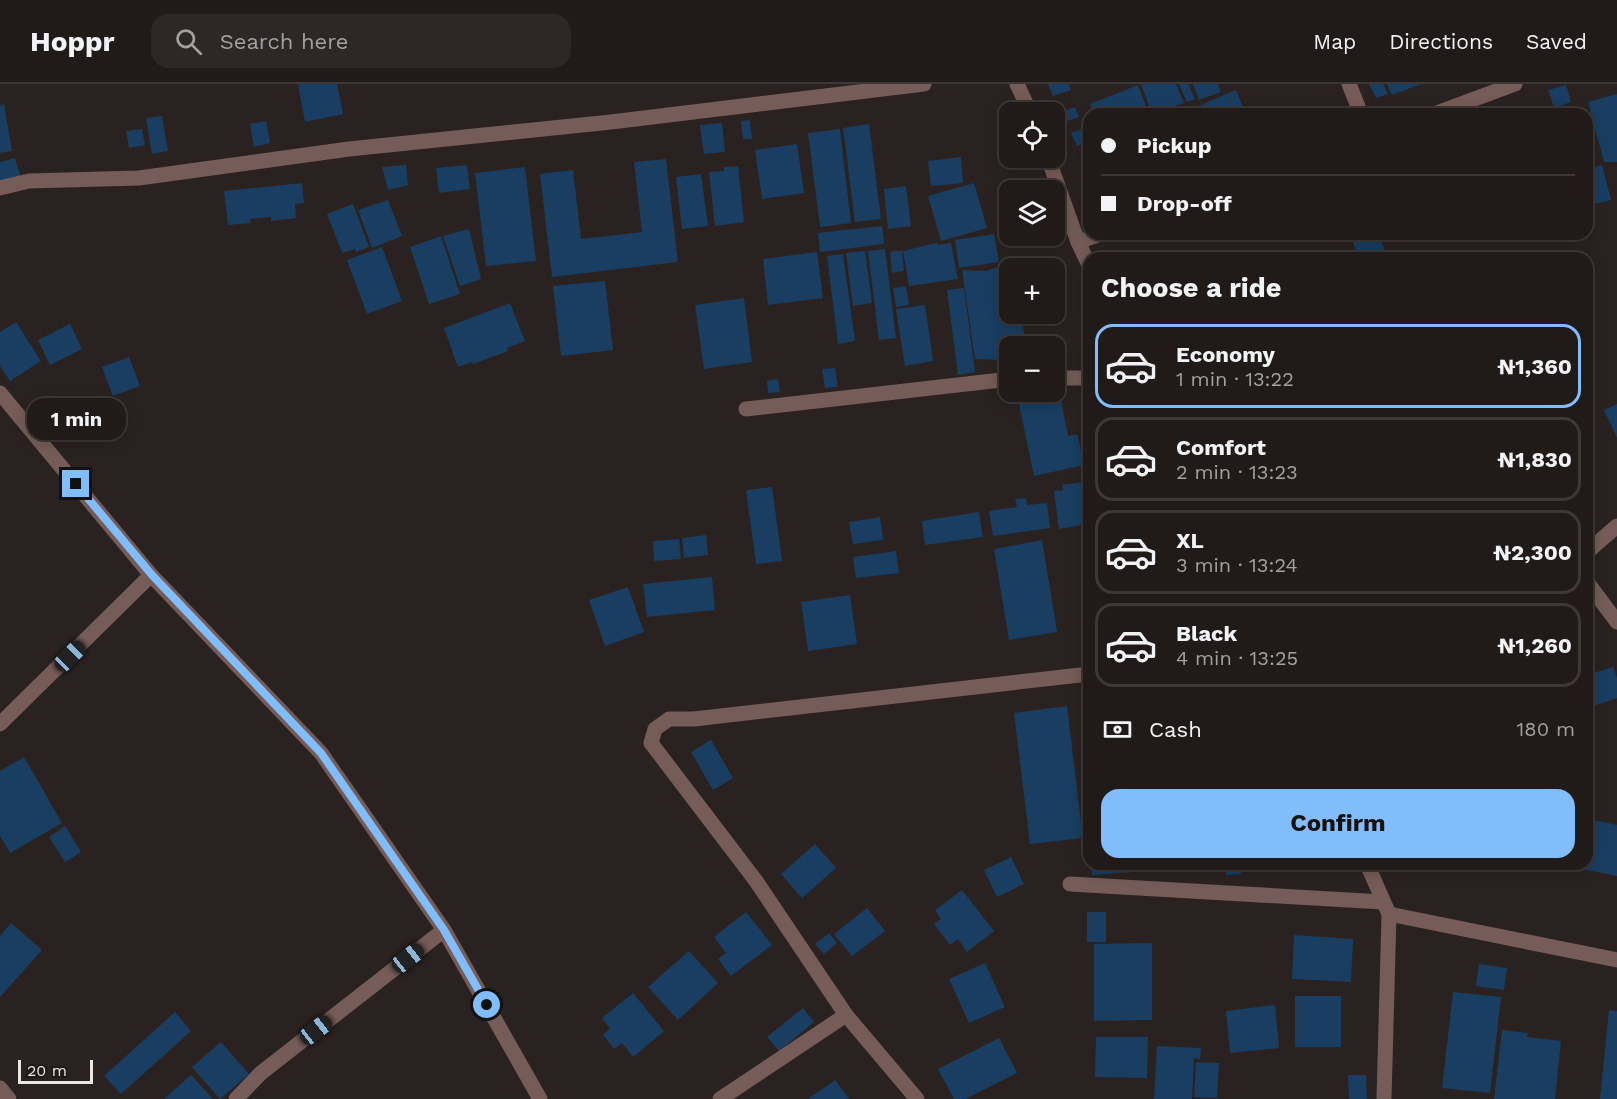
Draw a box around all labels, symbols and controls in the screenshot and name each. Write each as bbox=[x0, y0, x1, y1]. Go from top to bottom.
search box bbox=[151, 14, 571, 68]
text: Hoppr bbox=[30, 25, 115, 58]
icon: search bbox=[172, 25, 205, 58]
text: Search here bbox=[220, 29, 349, 54]
text: Map bbox=[1313, 29, 1356, 54]
text: Directions bbox=[1389, 29, 1493, 54]
text: Saved bbox=[1526, 29, 1587, 54]
map controls bbox=[999, 102, 1065, 402]
button: locate bbox=[999, 102, 1065, 168]
text: Pickup bbox=[1137, 133, 1212, 158]
button: layers bbox=[999, 180, 1065, 246]
text: Drop-off bbox=[1137, 191, 1232, 216]
button: + bbox=[999, 258, 1065, 324]
text: Choose a ride bbox=[1101, 272, 1281, 304]
button: − bbox=[999, 336, 1065, 402]
icon: car bbox=[1104, 339, 1158, 393]
text: Economy bbox=[1176, 342, 1275, 367]
text: ₦1,360 bbox=[1497, 354, 1572, 379]
text: 1 min · 13:22 bbox=[1176, 367, 1294, 391]
callout: 1 min bbox=[26, 397, 125, 439]
text: 1 min bbox=[51, 407, 102, 431]
icon: car bbox=[1104, 432, 1158, 486]
text: Comfort bbox=[1176, 435, 1266, 460]
text: ₦1,830 bbox=[1497, 447, 1572, 472]
text: 2 min · 13:23 bbox=[1176, 460, 1298, 484]
route end bbox=[62, 470, 89, 497]
icon: car bbox=[1104, 525, 1158, 579]
text: XL bbox=[1176, 528, 1204, 553]
text: ₦2,300 bbox=[1493, 540, 1572, 565]
text: 3 min · 13:24 bbox=[1176, 553, 1298, 577]
icon: car bbox=[1104, 618, 1158, 672]
text: Black bbox=[1176, 621, 1237, 646]
text: ₦1,260 bbox=[1497, 633, 1572, 658]
car bbox=[51, 637, 89, 675]
text: 4 min · 13:25 bbox=[1176, 646, 1298, 670]
icon: cash bbox=[1101, 713, 1134, 746]
text: Cash bbox=[1149, 717, 1202, 742]
text: 180 m bbox=[1517, 717, 1575, 741]
button: Confirm bbox=[1101, 789, 1575, 858]
car bbox=[388, 940, 428, 976]
route start bbox=[473, 991, 500, 1018]
car bbox=[296, 1012, 336, 1048]
scale bar bbox=[18, 1057, 93, 1084]
text: 20 m bbox=[27, 1061, 67, 1080]

